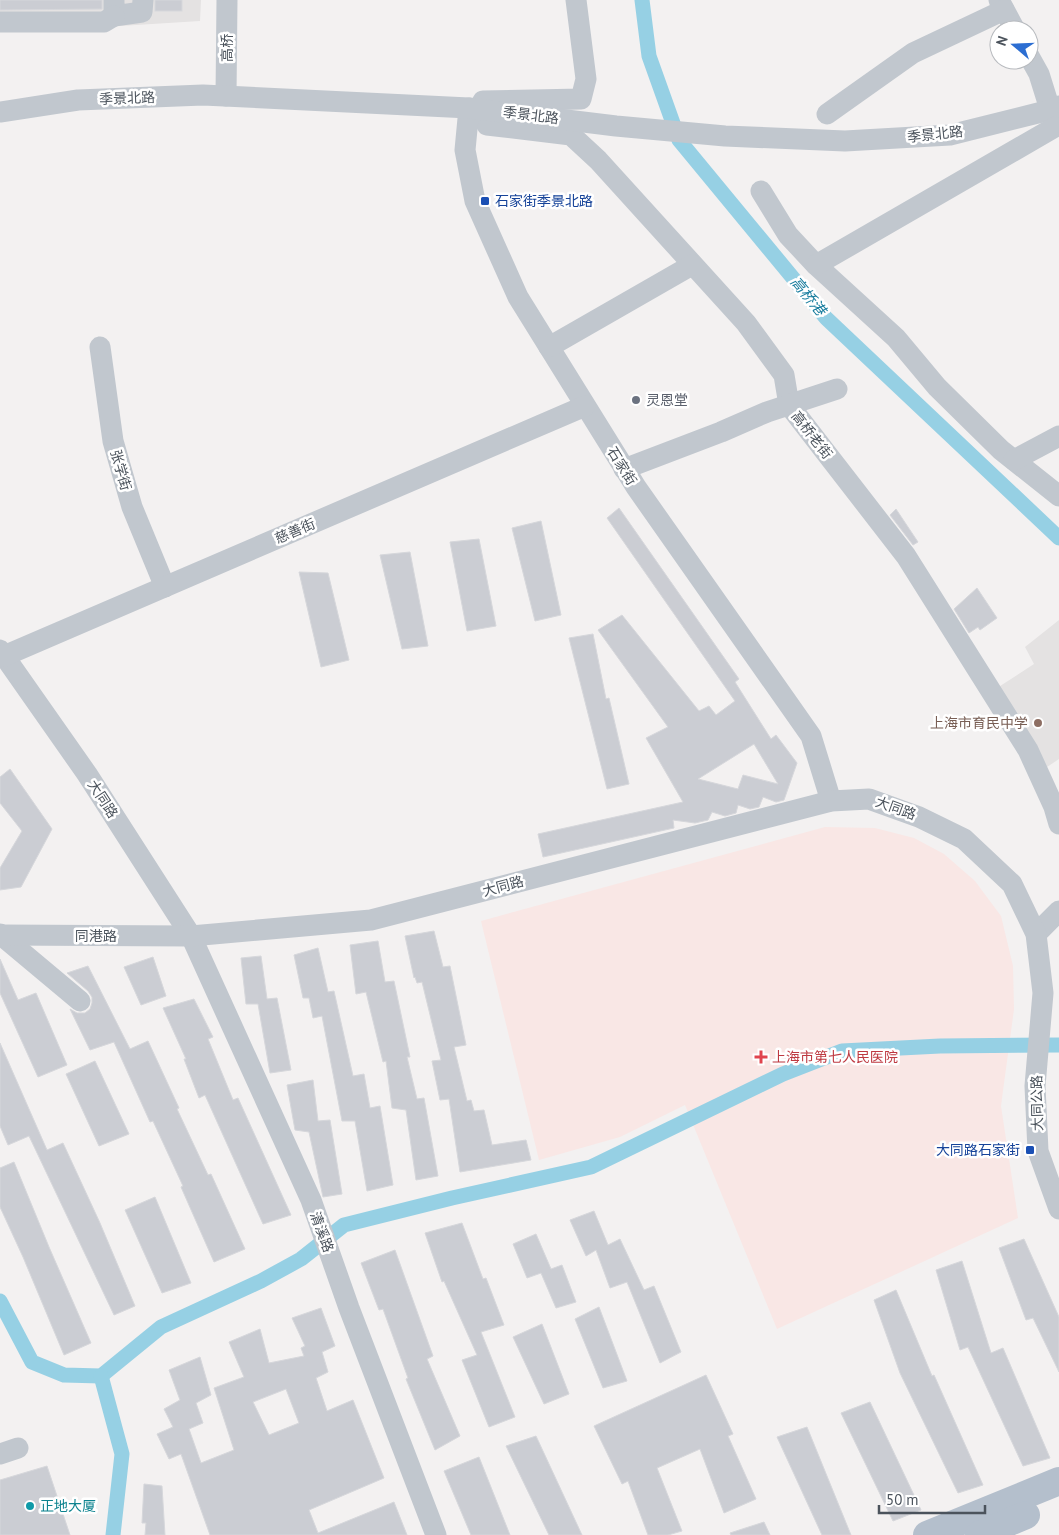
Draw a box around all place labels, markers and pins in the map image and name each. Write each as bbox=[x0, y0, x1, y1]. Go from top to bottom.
place label: 石家街季景北路 bbox=[495, 192, 593, 210]
marker: 石家街季景北路 bbox=[479, 195, 491, 207]
place label: 灵恩堂 bbox=[646, 391, 688, 409]
marker: 灵恩堂 bbox=[630, 394, 642, 406]
place label: 上海市育民中学 bbox=[930, 714, 1028, 732]
marker: 上海市育民中学 bbox=[1032, 717, 1044, 729]
place label: 上海市第七人民医院 bbox=[772, 1048, 898, 1066]
marker: 上海市第七人民医院 bbox=[754, 1050, 768, 1064]
place label: 大同路石家街 bbox=[936, 1141, 1020, 1159]
marker: 大同路石家街 bbox=[1024, 1144, 1036, 1156]
place label: 正地大厦 bbox=[40, 1497, 96, 1515]
marker: 正地大厦 bbox=[24, 1500, 36, 1512]

